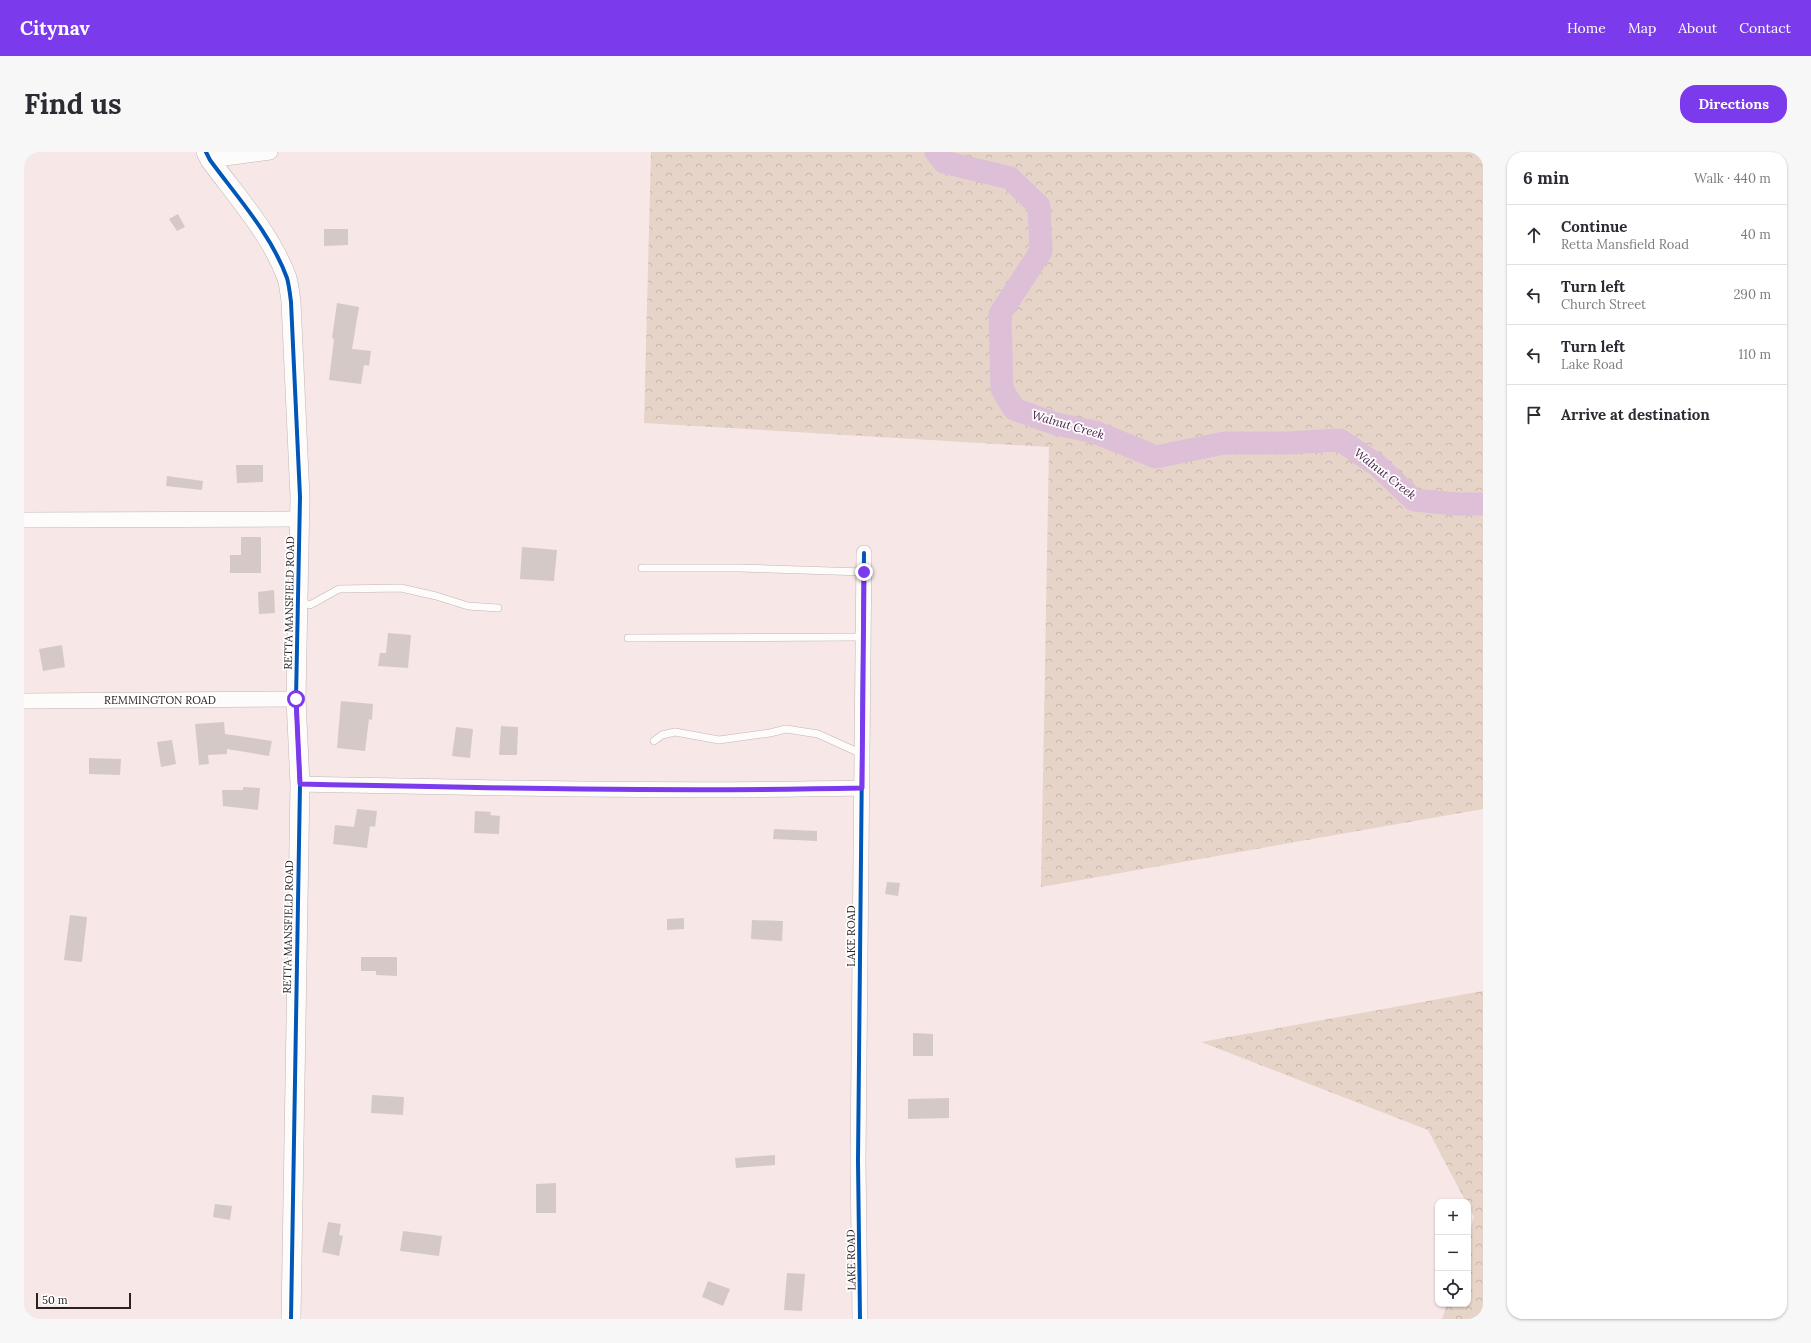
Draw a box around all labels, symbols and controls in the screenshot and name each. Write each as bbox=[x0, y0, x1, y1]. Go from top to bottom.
text: Citynav bbox=[20, 16, 90, 40]
text: Home bbox=[1567, 19, 1606, 37]
text: Map bbox=[1628, 19, 1656, 37]
text: About bbox=[1678, 19, 1717, 37]
text: Contact bbox=[1739, 19, 1791, 37]
button: Directions bbox=[1680, 85, 1787, 123]
text: Find us bbox=[24, 86, 122, 122]
text: 6 min bbox=[1523, 167, 1569, 189]
text: Walk · 440 m bbox=[1694, 170, 1771, 187]
text: Continue bbox=[1561, 217, 1627, 236]
icon: ahead bbox=[1523, 224, 1545, 246]
text: 40 m bbox=[1741, 226, 1771, 243]
text: Retta Mansfield Road bbox=[1561, 236, 1689, 253]
text: Turn left bbox=[1561, 277, 1625, 296]
icon: left bbox=[1523, 284, 1545, 306]
text: 290 m bbox=[1733, 286, 1771, 303]
text: Church Street bbox=[1561, 296, 1646, 313]
text: Turn left bbox=[1561, 337, 1625, 356]
icon: left bbox=[1523, 344, 1545, 366]
text: 110 m bbox=[1738, 346, 1771, 363]
text: Lake Road bbox=[1561, 356, 1623, 373]
icon: arrive bbox=[1523, 404, 1545, 426]
text: Arrive at destination bbox=[1561, 405, 1710, 424]
water label: Walnut Creek bbox=[1030, 407, 1106, 442]
water label: Walnut Creek bbox=[1351, 445, 1419, 502]
street label: RETTA MANSFIELD ROAD bbox=[281, 536, 297, 670]
route end bbox=[855, 563, 873, 581]
route start bbox=[287, 690, 305, 708]
street label: REMMINGTON ROAD bbox=[104, 693, 216, 707]
street label: RETTA MANSFIELD ROAD bbox=[280, 860, 296, 994]
street label: LAKE ROAD bbox=[844, 905, 858, 967]
map controls bbox=[1435, 1199, 1471, 1307]
button: + bbox=[1435, 1199, 1471, 1235]
street label: LAKE ROAD bbox=[843, 1229, 859, 1291]
button: − bbox=[1435, 1235, 1471, 1271]
button: locate bbox=[1435, 1271, 1471, 1307]
scale bar bbox=[36, 1291, 131, 1310]
text: 50 m bbox=[42, 1293, 68, 1307]

